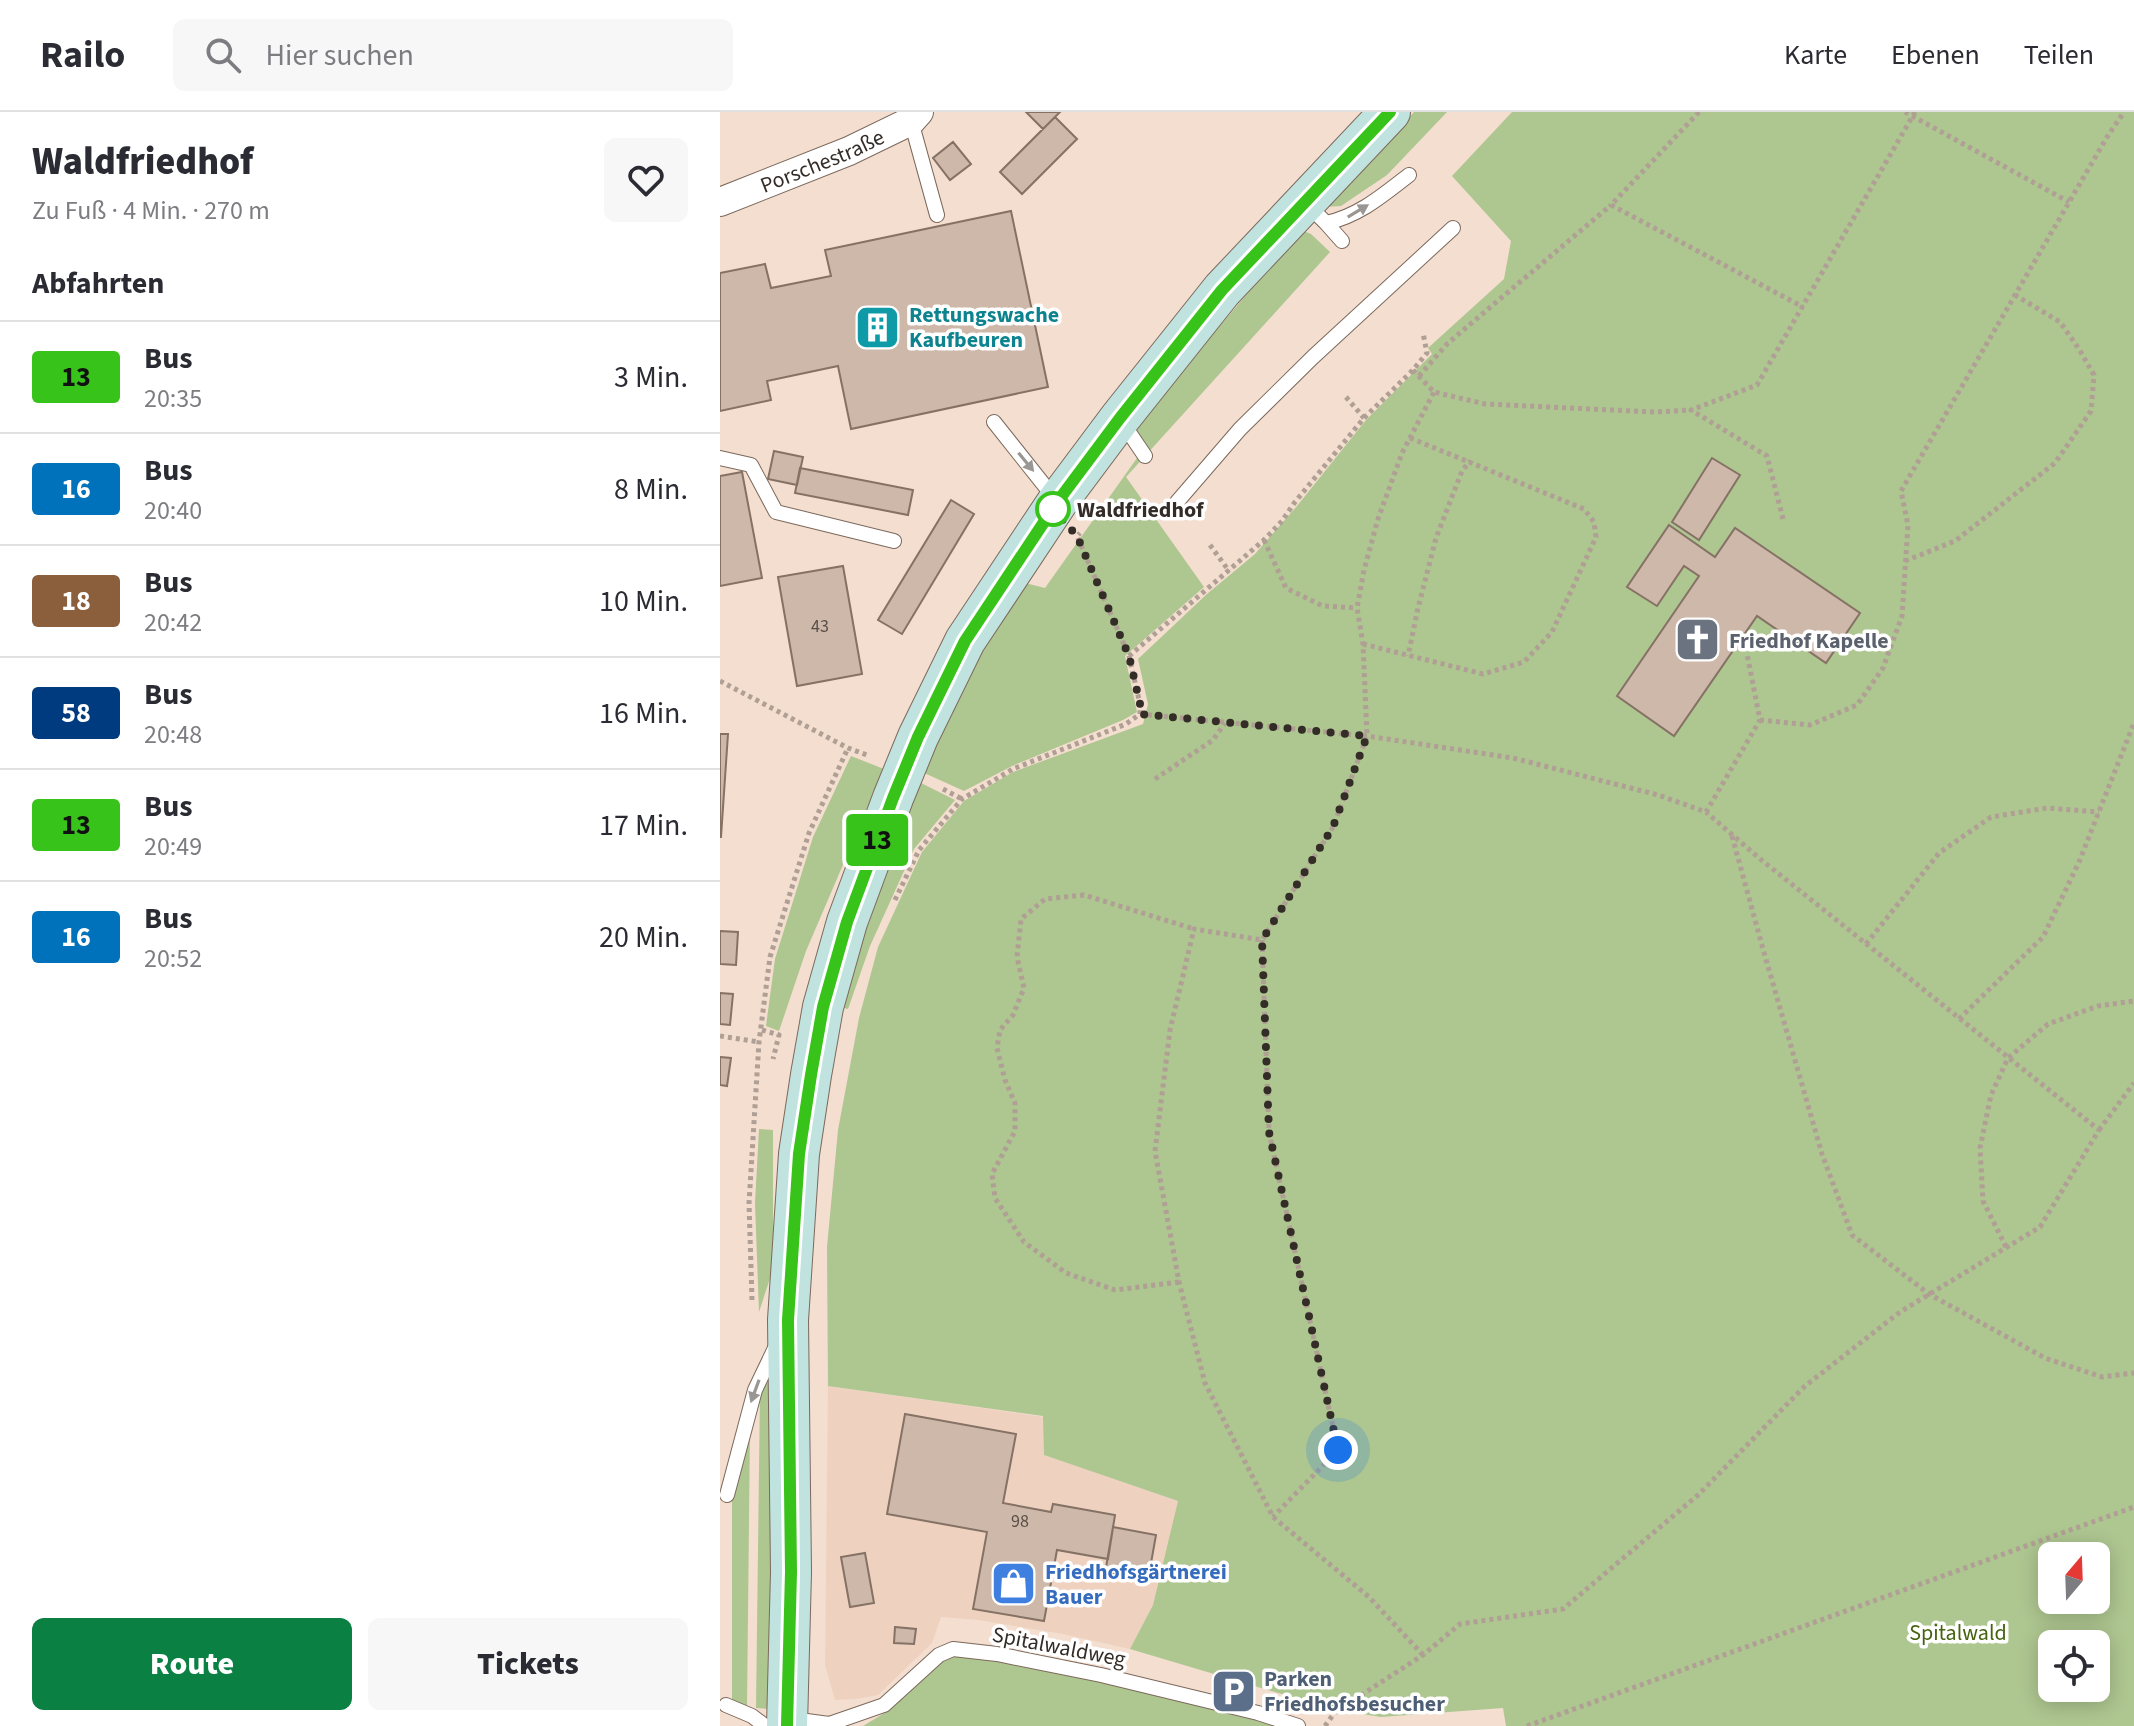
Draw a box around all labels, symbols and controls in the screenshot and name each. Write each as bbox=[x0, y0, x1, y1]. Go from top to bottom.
search box bbox=[173, 19, 733, 91]
text: Railo bbox=[40, 28, 125, 82]
icon: search bbox=[201, 33, 245, 77]
text: Hier suchen bbox=[265, 34, 414, 77]
text: Karte bbox=[1784, 35, 1847, 75]
text: Ebenen bbox=[1891, 35, 1980, 75]
text: Teilen bbox=[2024, 35, 2094, 75]
street label: Porschestraße bbox=[756, 121, 890, 202]
text: Waldfriedhof bbox=[32, 135, 253, 189]
button: heart bbox=[604, 138, 688, 222]
text: Zu Fuß · 4 Min. · 270 m bbox=[32, 192, 270, 229]
one-way arrow bbox=[1347, 204, 1369, 218]
text: Abfahrten bbox=[32, 262, 164, 305]
place label: Rettungswache Kaufbeuren bbox=[909, 299, 1059, 356]
building icon: Rettungswache Kaufbeuren bbox=[854, 303, 902, 351]
text: Bus bbox=[144, 337, 192, 380]
text: 3 Min. bbox=[614, 356, 688, 399]
text: 13 bbox=[61, 357, 91, 397]
text: 20:35 bbox=[144, 380, 202, 417]
text: Bus bbox=[144, 449, 192, 492]
one-way arrow bbox=[1017, 452, 1034, 472]
text: 8 Min. bbox=[614, 468, 688, 511]
text: 16 bbox=[61, 469, 91, 509]
text: 20:40 bbox=[144, 492, 202, 529]
marker: Waldfriedhof bbox=[1036, 492, 1070, 526]
place label: Waldfriedhof bbox=[1077, 494, 1205, 526]
text: Bus bbox=[144, 561, 192, 604]
text: 10 Min. bbox=[599, 580, 688, 623]
text: 18 bbox=[61, 581, 91, 621]
text: 20:42 bbox=[144, 604, 202, 641]
house number: 43 bbox=[811, 614, 829, 639]
church icon: Friedhof Kapelle bbox=[1674, 616, 1722, 664]
place label: Friedhof Kapelle bbox=[1729, 625, 1889, 657]
text: Bus bbox=[144, 673, 192, 716]
text: 16 Min. bbox=[599, 692, 688, 735]
text: 58 bbox=[61, 693, 91, 733]
text: 20:48 bbox=[144, 716, 202, 753]
text: Bus bbox=[144, 785, 192, 828]
text: 17 Min. bbox=[599, 804, 688, 847]
text: 13 bbox=[61, 805, 91, 845]
line badge: 13 bbox=[841, 814, 913, 866]
text: 13 bbox=[862, 820, 892, 860]
text: 20:49 bbox=[144, 828, 202, 865]
text: Bus bbox=[144, 897, 192, 940]
text: 20 Min. bbox=[599, 916, 688, 959]
text: 16 bbox=[61, 917, 91, 957]
text: 20:52 bbox=[144, 940, 202, 977]
one-way arrow bbox=[749, 1379, 761, 1403]
your location bbox=[1318, 1430, 1358, 1470]
house number: 98 bbox=[1011, 1509, 1029, 1534]
north arrow bbox=[2038, 1542, 2110, 1614]
map controls bbox=[2038, 1542, 2110, 1702]
place label: Friedhofsgärtnerei Bauer bbox=[1045, 1556, 1227, 1613]
shop icon: Friedhofsgärtnerei Bauer bbox=[990, 1560, 1038, 1608]
park label: Spitalwald bbox=[1909, 1617, 2007, 1649]
button: Route bbox=[32, 1618, 352, 1710]
button: Tickets bbox=[368, 1618, 688, 1710]
street label: Spitalwaldweg bbox=[989, 1618, 1128, 1676]
button: locate bbox=[2038, 1630, 2110, 1702]
place label: Parken Friedhofsbesucher bbox=[1264, 1663, 1445, 1720]
parking icon: Parken Friedhofsbesucher bbox=[1209, 1667, 1257, 1715]

